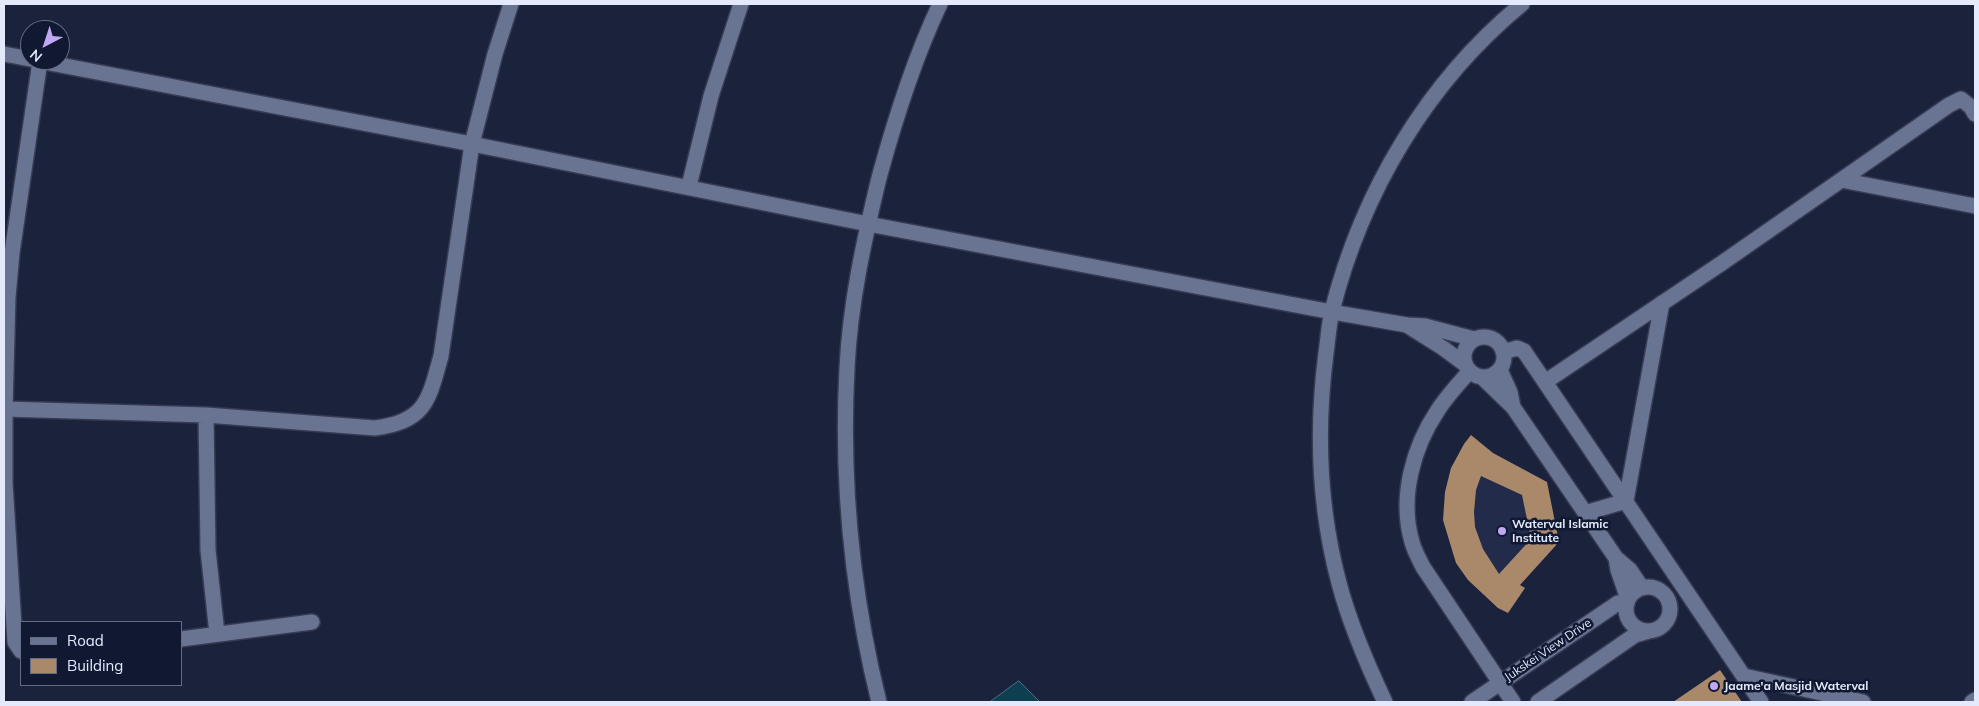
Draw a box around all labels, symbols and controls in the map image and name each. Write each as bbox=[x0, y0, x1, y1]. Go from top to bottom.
north arrow bbox=[20, 20, 70, 70]
text: N bbox=[26, 45, 46, 66]
place label: Waterval Islamic Institute bbox=[1512, 517, 1609, 545]
marker: Waterval Islamic Institute bbox=[1496, 525, 1508, 537]
street label: Jukskei View Drive bbox=[1502, 616, 1594, 684]
legend bbox=[20, 621, 182, 686]
text: Road bbox=[67, 631, 104, 650]
text: Building bbox=[67, 656, 123, 675]
place label: Jaame'a Masjid Waterval bbox=[1724, 679, 1868, 693]
marker: Jaame'a Masjid Waterval bbox=[1708, 680, 1720, 692]

